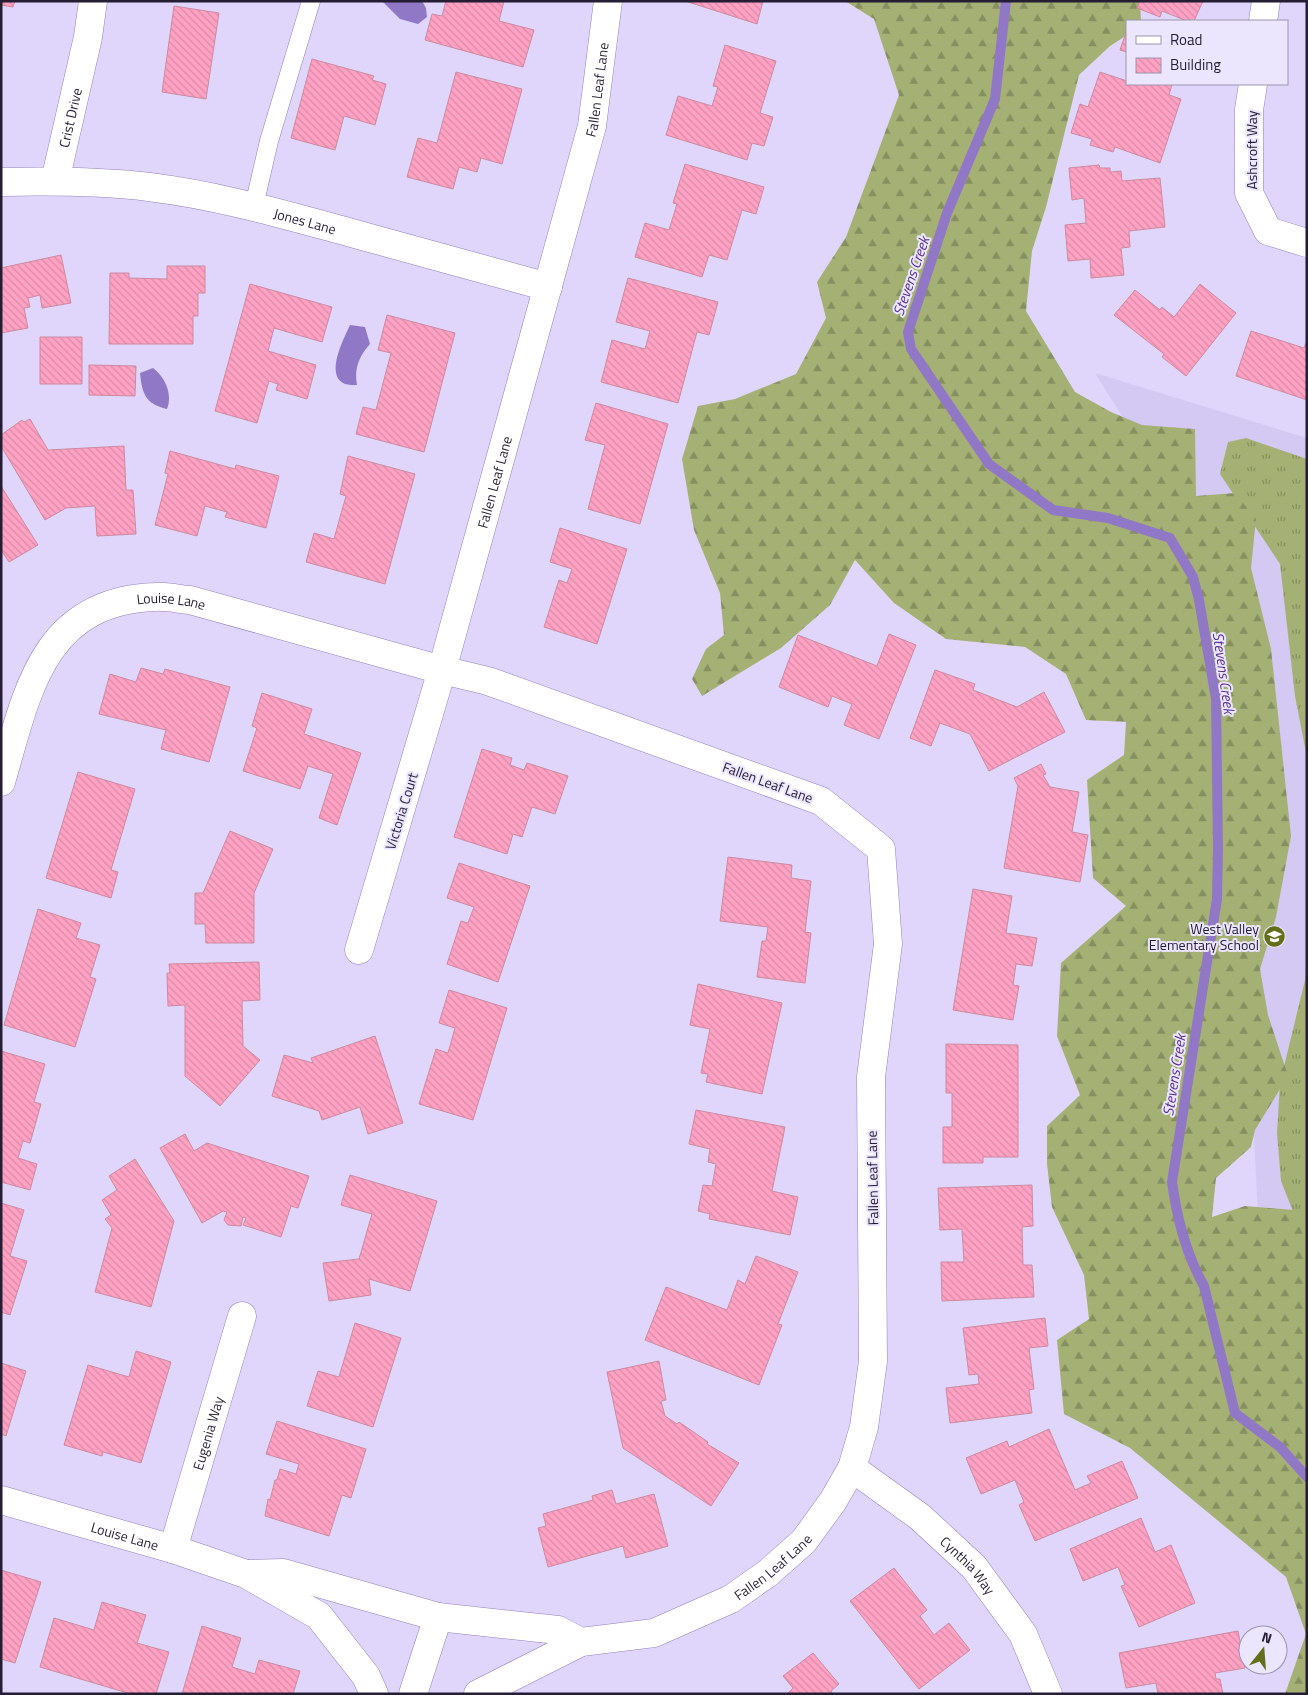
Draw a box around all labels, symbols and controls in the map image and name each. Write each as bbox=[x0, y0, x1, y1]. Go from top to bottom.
legend bbox=[1126, 20, 1288, 85]
text: Road bbox=[1170, 28, 1202, 51]
street label: Fallen Leaf Lane bbox=[579, 41, 613, 139]
text: Building bbox=[1170, 53, 1221, 76]
street label: Crist Drive bbox=[53, 86, 87, 150]
street label: Ashcroft Way bbox=[1241, 110, 1262, 190]
street label: Jones Lane bbox=[272, 202, 339, 239]
water label: Stevens Creek bbox=[887, 231, 936, 319]
street label: Fallen Leaf Lane bbox=[471, 433, 517, 531]
street label: Louise Lane bbox=[135, 586, 208, 614]
water label: Stevens Creek bbox=[1207, 631, 1241, 718]
street label: Fallen Leaf Lane bbox=[720, 756, 816, 808]
street label: Victoria Court bbox=[379, 770, 423, 852]
place label: West Valley Elementary School bbox=[1149, 918, 1259, 955]
school or university icon: West Valley Elementary School bbox=[1263, 924, 1287, 948]
water label: Stevens Creek bbox=[1156, 1030, 1192, 1118]
street label: Fallen Leaf Lane bbox=[861, 1130, 883, 1226]
street label: Eugenia Way bbox=[186, 1393, 228, 1472]
street label: Louise Lane bbox=[89, 1516, 161, 1555]
street label: Fallen Leaf Lane bbox=[729, 1529, 816, 1605]
street label: Cynthia Way bbox=[936, 1531, 1001, 1599]
north arrow bbox=[1238, 1625, 1288, 1675]
text: N bbox=[1259, 1626, 1275, 1649]

